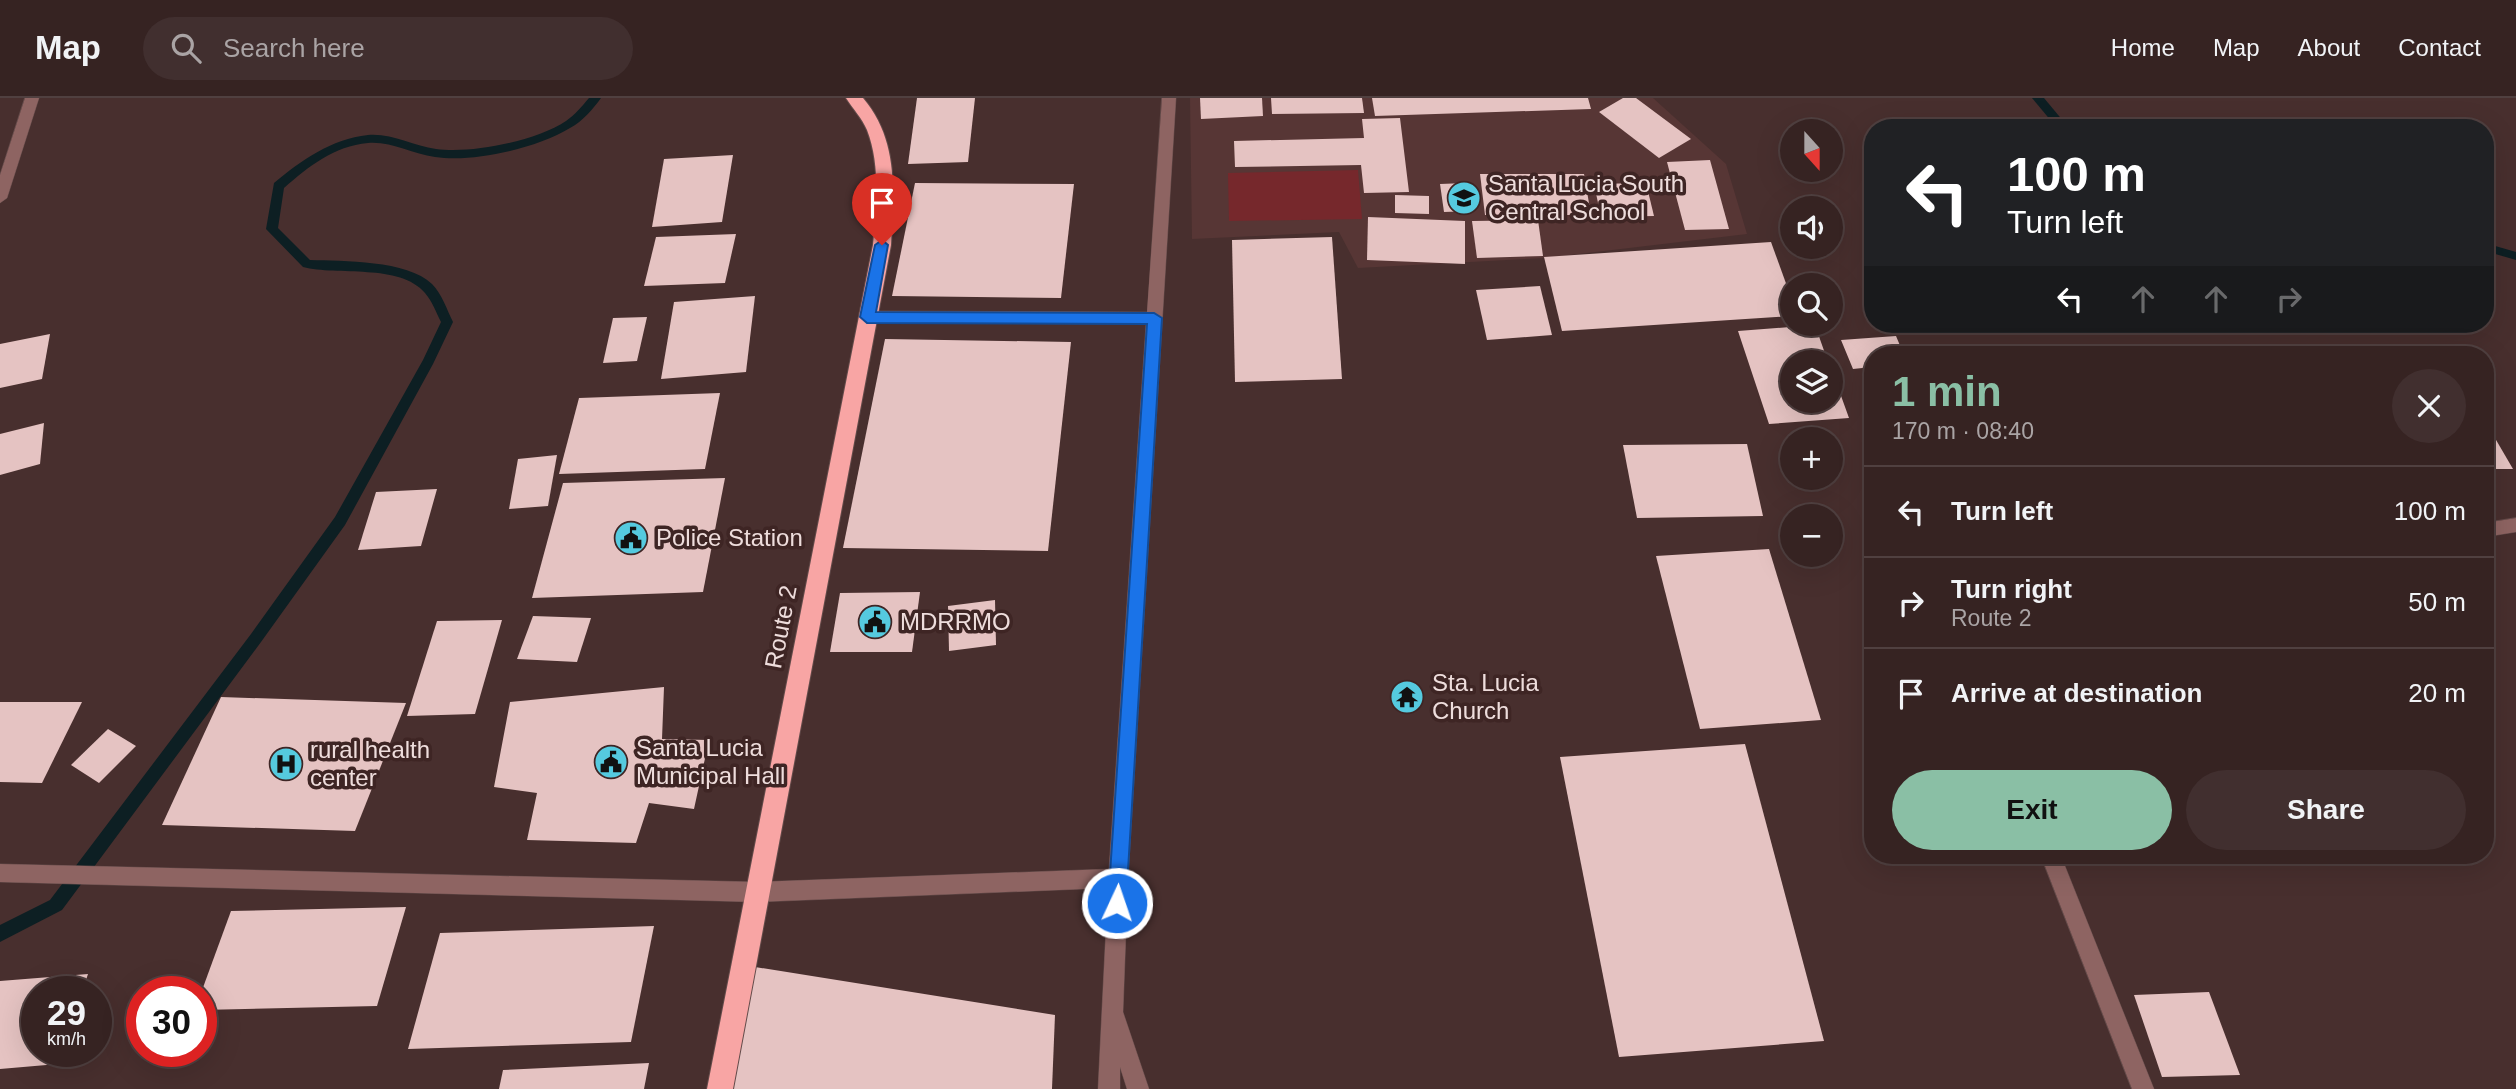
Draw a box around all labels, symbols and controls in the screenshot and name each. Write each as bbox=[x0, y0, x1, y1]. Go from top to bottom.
search box bbox=[143, 17, 633, 80]
text: Map bbox=[35, 29, 101, 66]
icon: search bbox=[167, 29, 205, 67]
text: Search here bbox=[223, 33, 365, 63]
text: Home bbox=[2111, 34, 2175, 61]
text: Map bbox=[2213, 34, 2260, 61]
text: About bbox=[2298, 34, 2360, 61]
text: Contact bbox=[2398, 34, 2481, 61]
north arrow bbox=[1780, 119, 1843, 182]
map controls bbox=[1780, 119, 1843, 567]
icon: left bbox=[1892, 147, 1983, 238]
text: 100 m bbox=[2007, 147, 2146, 201]
place label: Santa Lucia South Central School bbox=[1488, 170, 1684, 225]
pin bbox=[852, 173, 912, 245]
school or university icon: Santa Lucia South Central School bbox=[1445, 179, 1483, 217]
icon: arrive bbox=[863, 184, 901, 222]
button: sound bbox=[1780, 196, 1843, 259]
text: Turn left bbox=[2007, 204, 2123, 240]
button: search bbox=[1780, 273, 1843, 336]
icon: left bbox=[2051, 280, 2089, 318]
icon: ahead bbox=[2124, 280, 2162, 318]
icon: ahead bbox=[2197, 280, 2235, 318]
icon: right bbox=[2270, 280, 2308, 318]
button: layers bbox=[1780, 350, 1843, 413]
text: 1 min bbox=[1892, 368, 2002, 415]
button: close bbox=[2392, 369, 2466, 443]
text: 170 m · 08:40 bbox=[1892, 418, 2034, 444]
button: + bbox=[1780, 427, 1843, 490]
icon: left bbox=[1892, 493, 1930, 531]
text: Turn left bbox=[1951, 496, 2053, 526]
text: 100 m bbox=[2394, 496, 2466, 526]
button: − bbox=[1780, 504, 1843, 567]
public building icon: Police Station bbox=[612, 519, 650, 557]
place label: Police Station bbox=[656, 524, 803, 551]
text: Turn right bbox=[1951, 574, 2072, 604]
street label: Route 2 bbox=[759, 583, 802, 671]
icon: right bbox=[1892, 584, 1930, 622]
text: 50 m bbox=[2408, 587, 2466, 617]
public building icon: MDRRMO bbox=[856, 603, 894, 641]
text: Route 2 bbox=[1951, 605, 2032, 631]
place label: MDRRMO bbox=[900, 608, 1011, 635]
place label: Sta. Lucia Church bbox=[1432, 669, 1539, 724]
icon: arrive bbox=[1892, 675, 1930, 713]
temple icon: Sta. Lucia Church bbox=[1388, 678, 1426, 716]
text: Arrive at destination bbox=[1951, 678, 2202, 708]
text: 20 m bbox=[2408, 678, 2466, 708]
place label: Santa Lucia Municipal Hall bbox=[636, 734, 785, 789]
place label: rural health center bbox=[310, 736, 430, 791]
public building icon: Santa Lucia Municipal Hall bbox=[592, 743, 630, 781]
hospital icon: rural health center bbox=[267, 745, 305, 783]
button: Exit bbox=[1892, 770, 2172, 850]
button: Share bbox=[2186, 770, 2466, 850]
position arrow bbox=[1080, 866, 1154, 940]
speed limit sign: 30 bbox=[126, 976, 217, 1067]
text: 29 bbox=[47, 993, 86, 1032]
text: km/h bbox=[47, 1029, 86, 1049]

